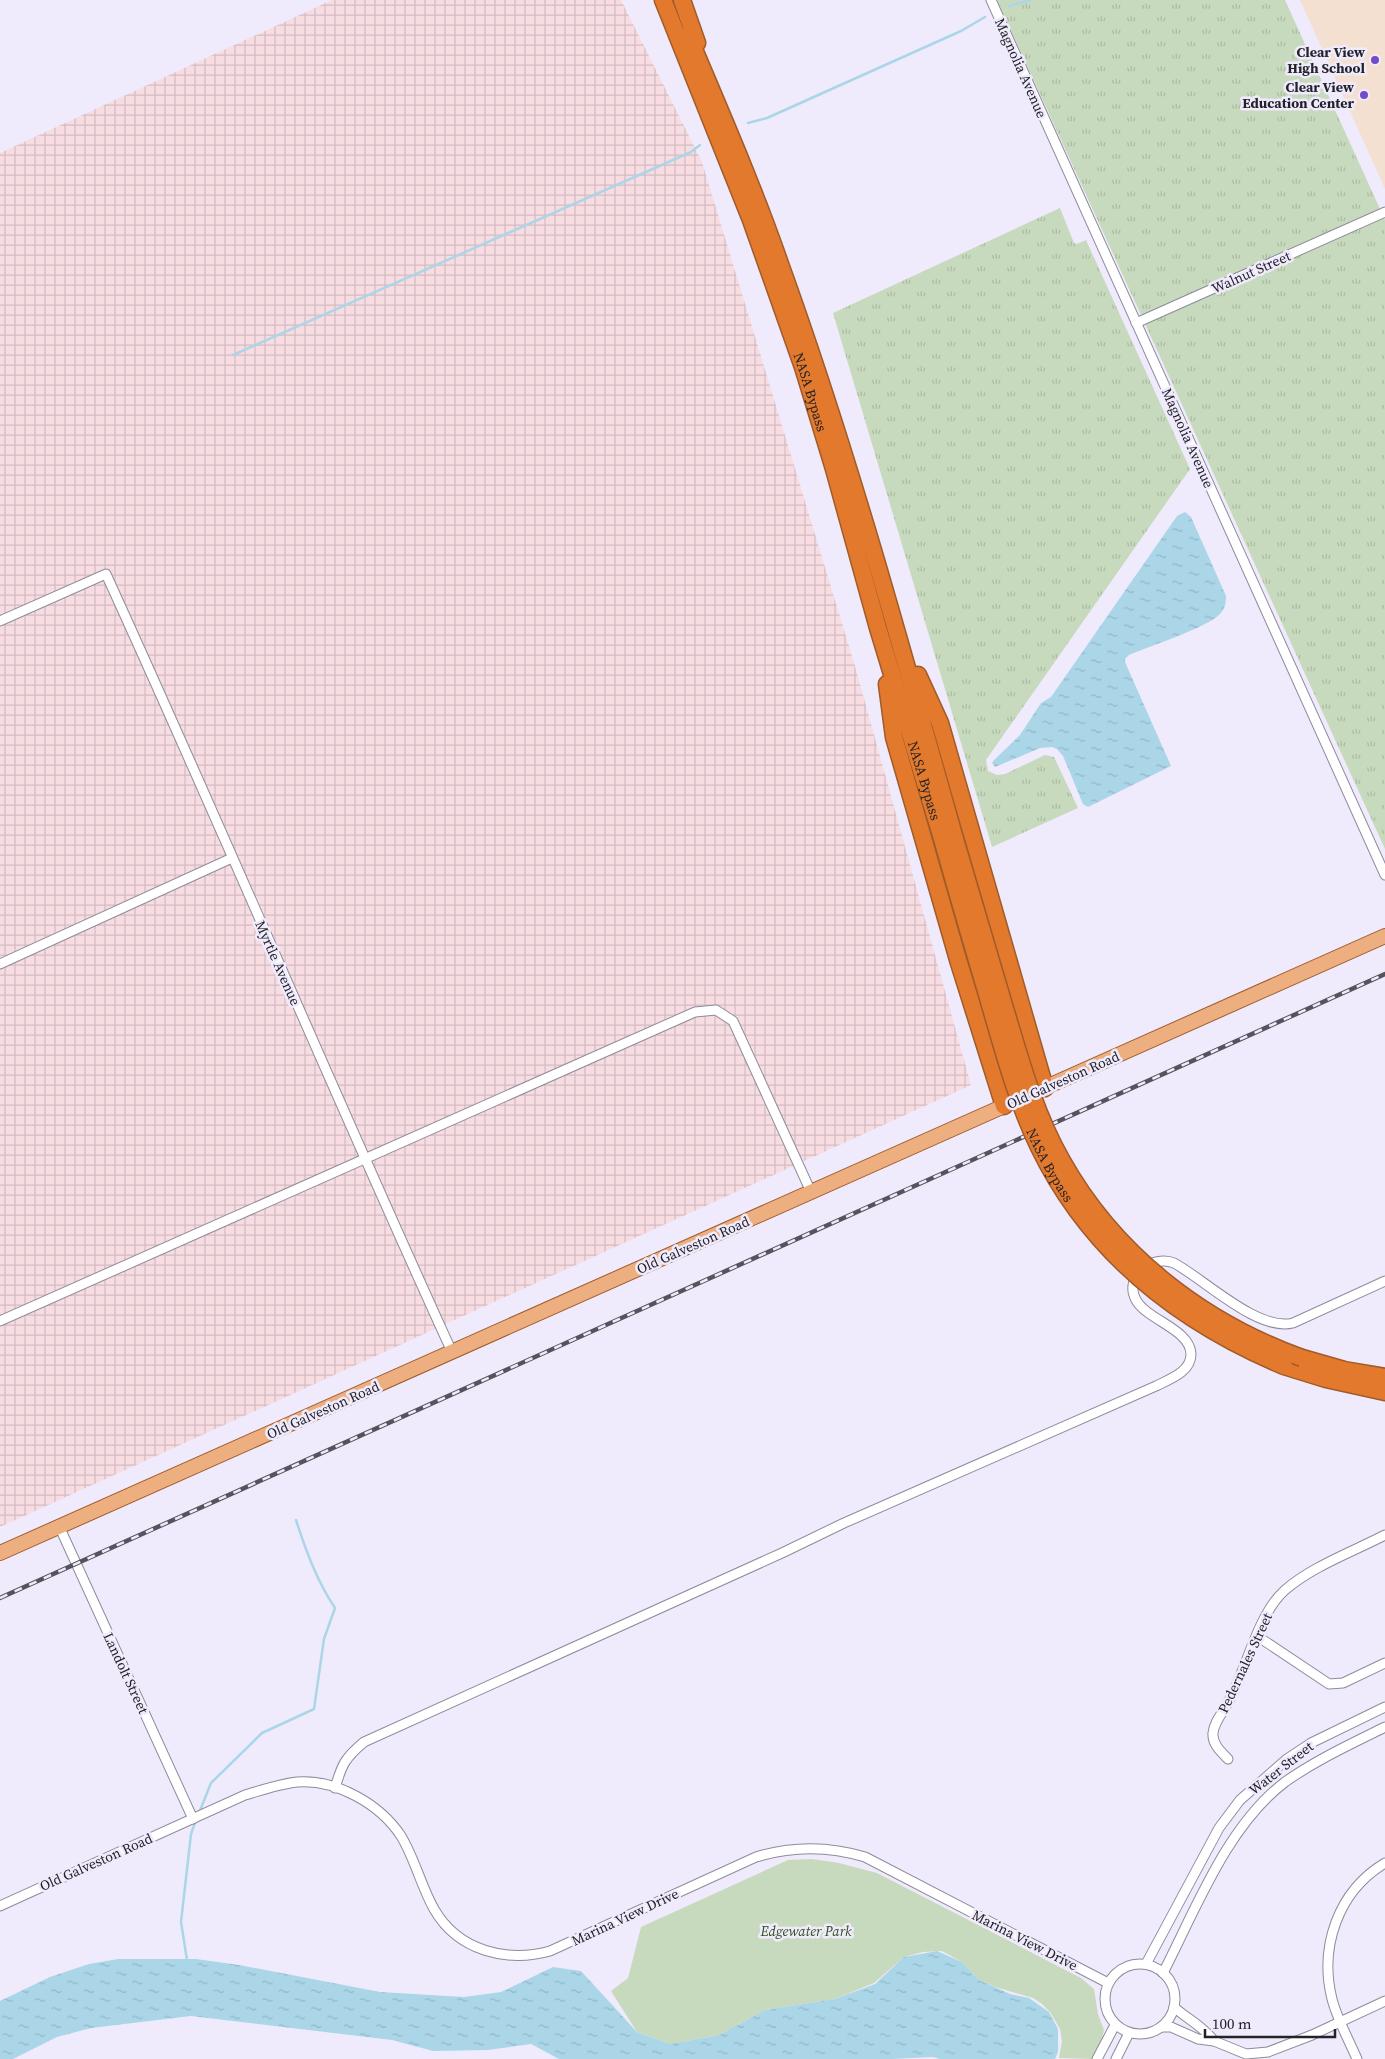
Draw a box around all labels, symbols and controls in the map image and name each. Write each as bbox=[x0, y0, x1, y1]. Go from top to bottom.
street label: Magnolia Avenue bbox=[990, 15, 1052, 121]
place label: Clear View High School bbox=[1287, 42, 1365, 78]
marker: Clear View High School bbox=[1369, 54, 1381, 66]
place label: Clear View Education Center bbox=[1242, 77, 1354, 113]
marker: Clear View Education Center bbox=[1358, 89, 1370, 101]
street label: Walnut Street bbox=[1208, 246, 1294, 298]
street label: NASA Bypass bbox=[789, 350, 832, 434]
street label: Magnolia Avenue bbox=[1157, 385, 1219, 491]
street label: NASA Bypass bbox=[903, 739, 946, 823]
street label: Myrtle Avenue bbox=[250, 918, 306, 1008]
street label: Old Galveston Road bbox=[1003, 1046, 1123, 1114]
street label: NASA Bypass bbox=[1022, 1125, 1078, 1206]
street label: Old Galveston Road bbox=[633, 1211, 753, 1279]
street label: Old Galveston Road bbox=[263, 1376, 383, 1444]
street label: Pedernales Street bbox=[1213, 1609, 1277, 1716]
street label: Landolt Street bbox=[98, 1629, 154, 1717]
street label: Water Street bbox=[1245, 1736, 1318, 1799]
street label: Old Galveston Road bbox=[36, 1828, 156, 1896]
street label: Marina View Drive bbox=[568, 1883, 682, 1951]
street label: Marina View Drive bbox=[969, 1905, 1081, 1975]
park label: Edgewater Park bbox=[759, 1921, 852, 1941]
scale bar bbox=[1205, 2006, 1335, 2038]
text: 100 m bbox=[1212, 2013, 1252, 2034]

